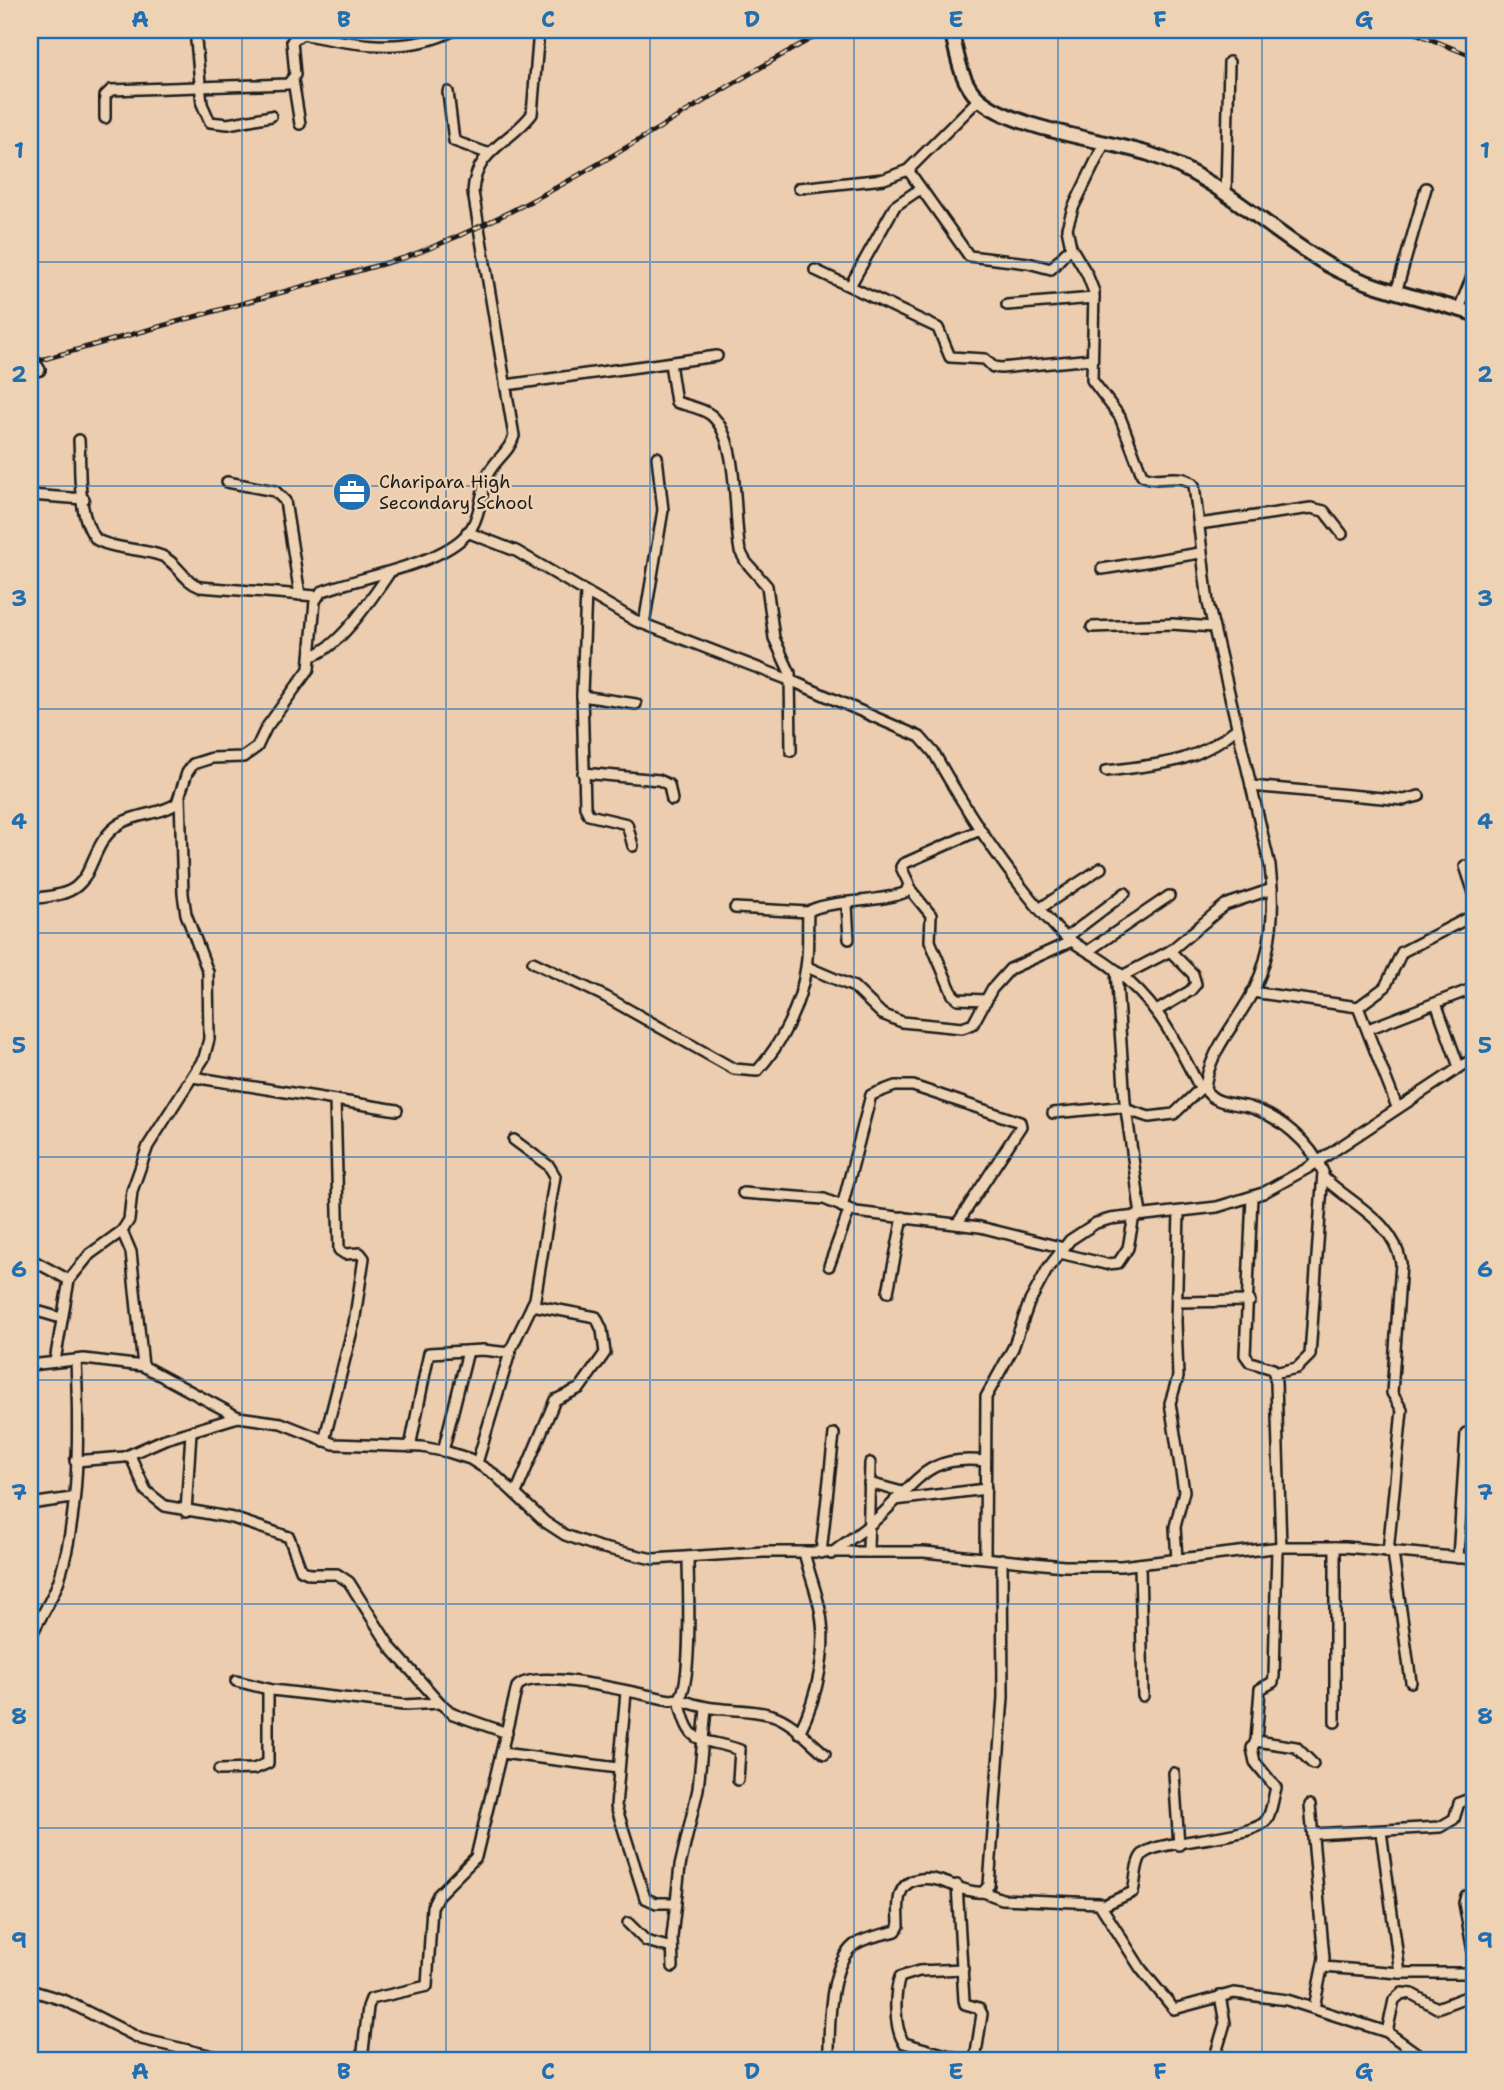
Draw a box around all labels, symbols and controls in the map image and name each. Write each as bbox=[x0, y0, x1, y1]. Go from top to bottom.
text: A bbox=[131, 4, 149, 34]
text: B bbox=[337, 4, 351, 34]
text: C bbox=[541, 4, 555, 34]
text: D bbox=[744, 4, 760, 34]
text: E bbox=[948, 4, 964, 34]
text: F bbox=[1153, 4, 1167, 34]
text: G bbox=[1355, 4, 1374, 34]
text: 1 bbox=[14, 135, 24, 165]
text: 1 bbox=[1480, 135, 1490, 165]
text: 2 bbox=[11, 359, 27, 389]
text: 2 bbox=[1477, 359, 1493, 389]
place label: Charipara High Secondary School bbox=[379, 470, 533, 515]
office icon: Charipara High Secondary School bbox=[331, 471, 373, 513]
text: 3 bbox=[11, 583, 27, 613]
text: 3 bbox=[1477, 583, 1493, 613]
text: 4 bbox=[11, 806, 27, 836]
text: 4 bbox=[1477, 806, 1493, 836]
text: 5 bbox=[12, 1030, 26, 1060]
text: 5 bbox=[1478, 1030, 1492, 1060]
text: 6 bbox=[11, 1254, 27, 1284]
text: 6 bbox=[1477, 1254, 1493, 1284]
text: 7 bbox=[11, 1477, 27, 1507]
text: 7 bbox=[1477, 1477, 1493, 1507]
text: 8 bbox=[11, 1701, 27, 1731]
text: 8 bbox=[1477, 1701, 1493, 1731]
text: 9 bbox=[11, 1925, 27, 1955]
text: 9 bbox=[1477, 1925, 1493, 1955]
text: A bbox=[131, 2056, 149, 2086]
text: B bbox=[337, 2056, 351, 2086]
text: C bbox=[541, 2056, 555, 2086]
text: D bbox=[744, 2056, 760, 2086]
text: E bbox=[948, 2056, 964, 2086]
text: F bbox=[1153, 2056, 1167, 2086]
text: G bbox=[1355, 2056, 1374, 2086]

